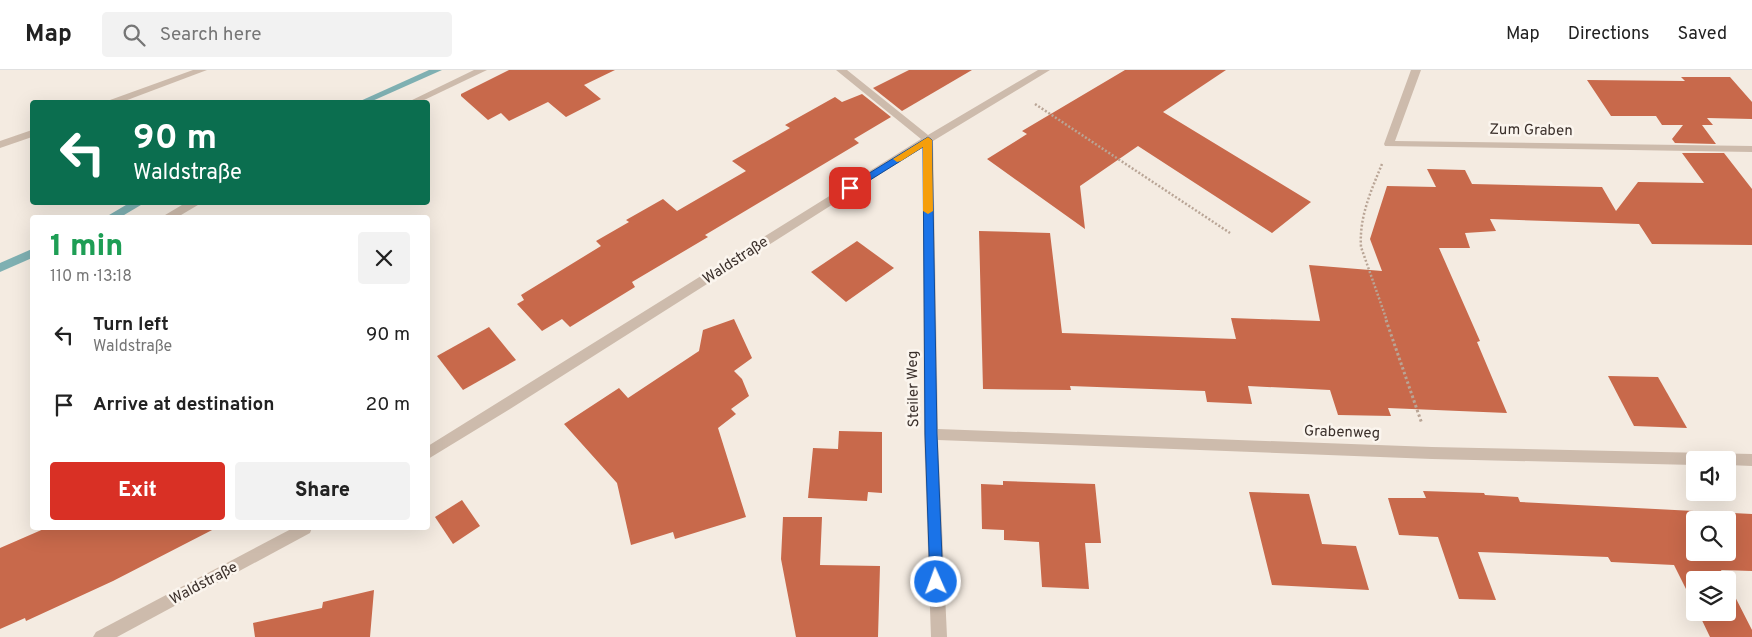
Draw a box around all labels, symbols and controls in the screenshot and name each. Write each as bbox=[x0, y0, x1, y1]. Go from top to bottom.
search box bbox=[102, 12, 452, 57]
text: Map bbox=[25, 20, 72, 50]
icon: search bbox=[120, 21, 148, 49]
text: Search here bbox=[160, 23, 261, 47]
text: Map bbox=[1506, 23, 1540, 46]
text: Directions bbox=[1568, 23, 1650, 46]
text: Saved bbox=[1678, 23, 1727, 46]
text: 90 m bbox=[133, 117, 217, 161]
icon: left bbox=[50, 120, 115, 185]
street label: Zum Graben bbox=[1489, 121, 1573, 141]
text: Waldstraße bbox=[133, 160, 242, 187]
pin bbox=[829, 167, 871, 209]
icon: arrive bbox=[836, 174, 864, 202]
text: 1 min bbox=[50, 229, 123, 266]
button: close bbox=[358, 232, 410, 284]
street label: Waldstraße bbox=[700, 233, 772, 289]
text: 110 m · 13:18 bbox=[50, 267, 132, 287]
text: Turn left bbox=[93, 313, 169, 337]
icon: left bbox=[50, 321, 78, 349]
text: 90 m bbox=[366, 323, 410, 347]
text: Waldstraße bbox=[93, 337, 172, 357]
street label: Steiler Weg bbox=[904, 351, 924, 427]
icon: arrive bbox=[50, 391, 78, 419]
text: Arrive at destination bbox=[93, 393, 274, 417]
text: 20 m bbox=[366, 393, 410, 417]
street label: Grabenweg bbox=[1304, 422, 1380, 444]
map controls bbox=[1686, 451, 1736, 621]
button: sound bbox=[1686, 451, 1736, 501]
button: Exit bbox=[50, 462, 225, 520]
button: Share bbox=[235, 462, 410, 520]
button: search bbox=[1686, 511, 1736, 561]
position arrow bbox=[909, 555, 961, 607]
street label: Waldstraße bbox=[167, 558, 241, 610]
button: layers bbox=[1686, 571, 1736, 621]

